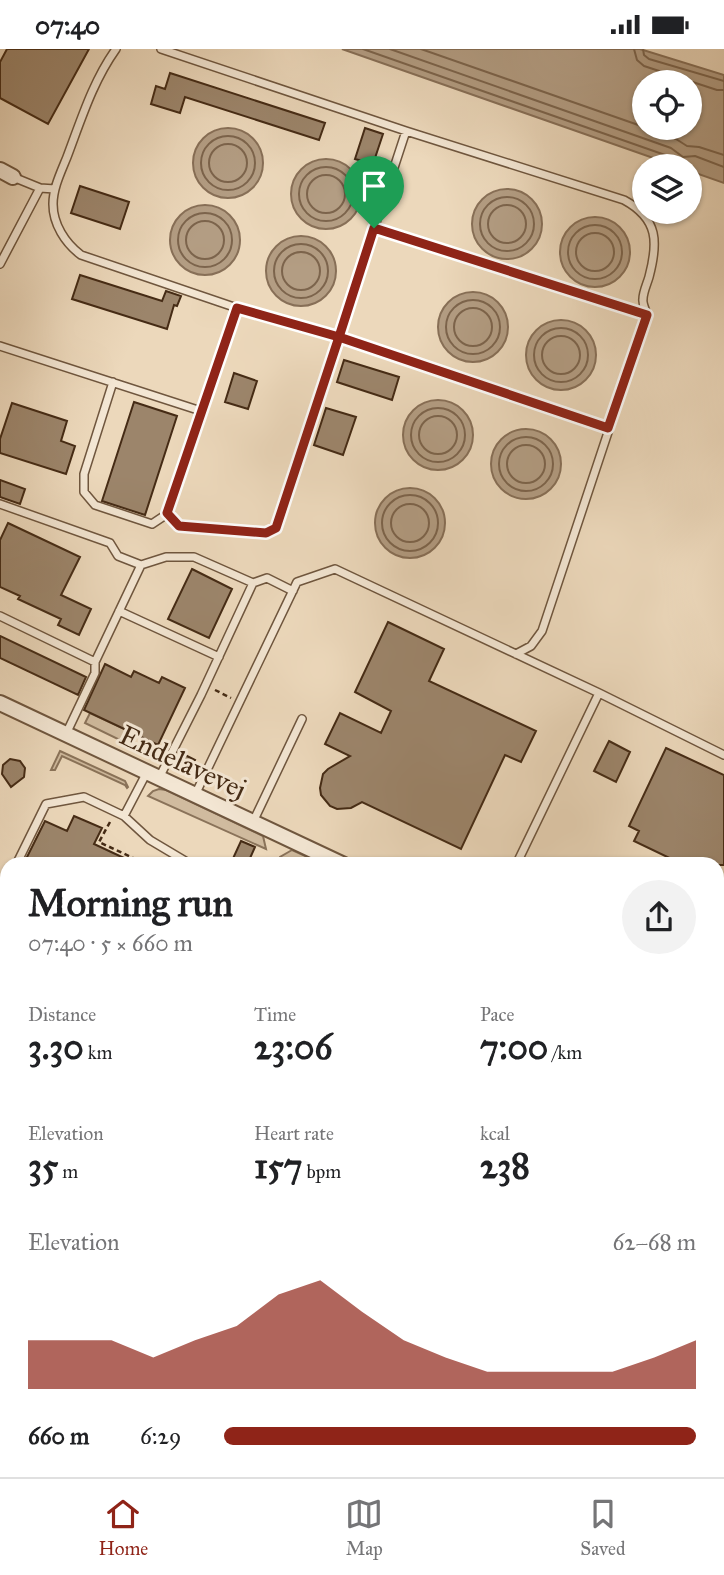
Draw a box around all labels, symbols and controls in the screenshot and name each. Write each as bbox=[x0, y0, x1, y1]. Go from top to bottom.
text: 07:40 bbox=[35, 9, 100, 41]
map controls bbox=[632, 70, 702, 224]
button: locate bbox=[632, 70, 702, 140]
button: layers bbox=[632, 154, 702, 224]
pin bbox=[344, 156, 404, 228]
icon: arrive bbox=[355, 167, 393, 205]
street label: Endelavevej bbox=[114, 717, 252, 807]
text: Morning run bbox=[28, 880, 233, 926]
button: share bbox=[622, 880, 696, 954]
text: 07:40 · 5 × 660 m bbox=[28, 929, 193, 957]
text: Distance bbox=[28, 1003, 96, 1026]
text: Time bbox=[254, 1003, 296, 1026]
text: Pace bbox=[480, 1003, 514, 1026]
text: 3.30 bbox=[28, 1026, 84, 1069]
text: 23:06 bbox=[254, 1026, 332, 1069]
text: 7:00 bbox=[480, 1026, 548, 1069]
text: km bbox=[84, 1041, 113, 1064]
text: /km bbox=[548, 1041, 582, 1064]
text: Elevation bbox=[28, 1122, 103, 1145]
text: Heart rate bbox=[254, 1122, 334, 1145]
text: kcal bbox=[480, 1122, 510, 1145]
text: 35 bbox=[28, 1145, 58, 1188]
text: 157 bbox=[254, 1145, 303, 1188]
text: 238 bbox=[480, 1145, 530, 1188]
text: m bbox=[58, 1160, 78, 1183]
text: bpm bbox=[303, 1160, 341, 1183]
text: Elevation bbox=[28, 1228, 119, 1256]
text: 62–68 m bbox=[613, 1228, 696, 1256]
text: 660 m bbox=[28, 1422, 89, 1450]
text: 6:29 bbox=[140, 1422, 181, 1450]
tab: Home bbox=[99, 1495, 148, 1560]
tab: Map bbox=[345, 1495, 383, 1560]
tab: Saved bbox=[580, 1495, 625, 1560]

